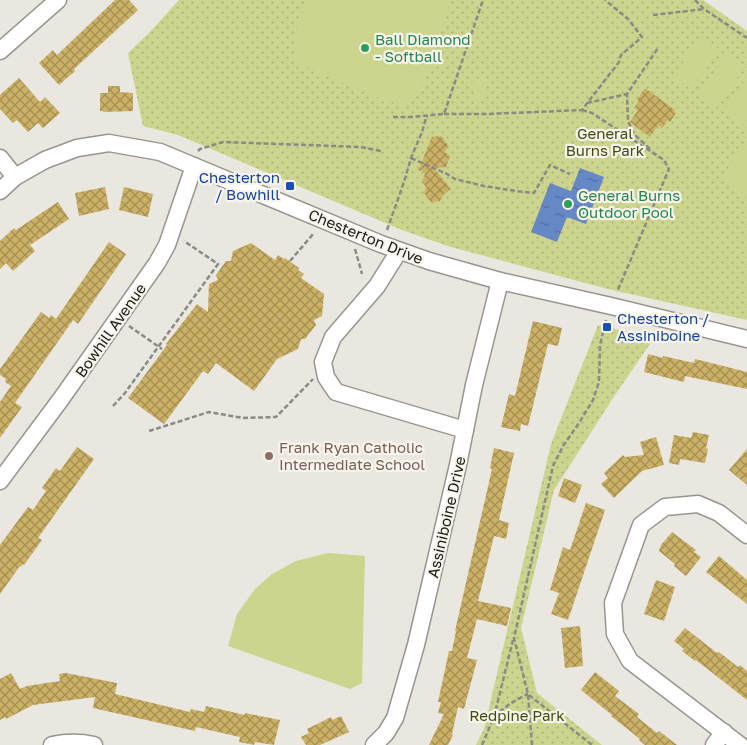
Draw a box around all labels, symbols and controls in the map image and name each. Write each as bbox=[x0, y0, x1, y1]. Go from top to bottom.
place label: Ball Diamond - Softball bbox=[375, 30, 471, 65]
marker: Ball Diamond - Softball bbox=[359, 42, 371, 54]
park label: General Burns Park bbox=[566, 124, 645, 159]
place label: Chesterton / Bowhill bbox=[199, 168, 280, 203]
marker: Chesterton / Bowhill bbox=[284, 180, 296, 192]
place label: General Burns Outdoor Pool bbox=[578, 186, 680, 221]
marker: General Burns Outdoor Pool bbox=[562, 198, 574, 210]
street label: Chesterton Drive bbox=[306, 205, 426, 267]
street label: Bowhill Avenue bbox=[71, 279, 149, 380]
place label: Chesterton / Assiniboine bbox=[617, 309, 709, 344]
marker: Chesterton / Assiniboine bbox=[601, 321, 613, 333]
place label: Frank Ryan Catholic Intermediate School bbox=[279, 438, 425, 473]
marker: Frank Ryan Catholic Intermediate School bbox=[263, 450, 275, 462]
street label: Assiniboine Drive bbox=[423, 454, 469, 580]
park label: Redpine Park bbox=[469, 706, 565, 724]

